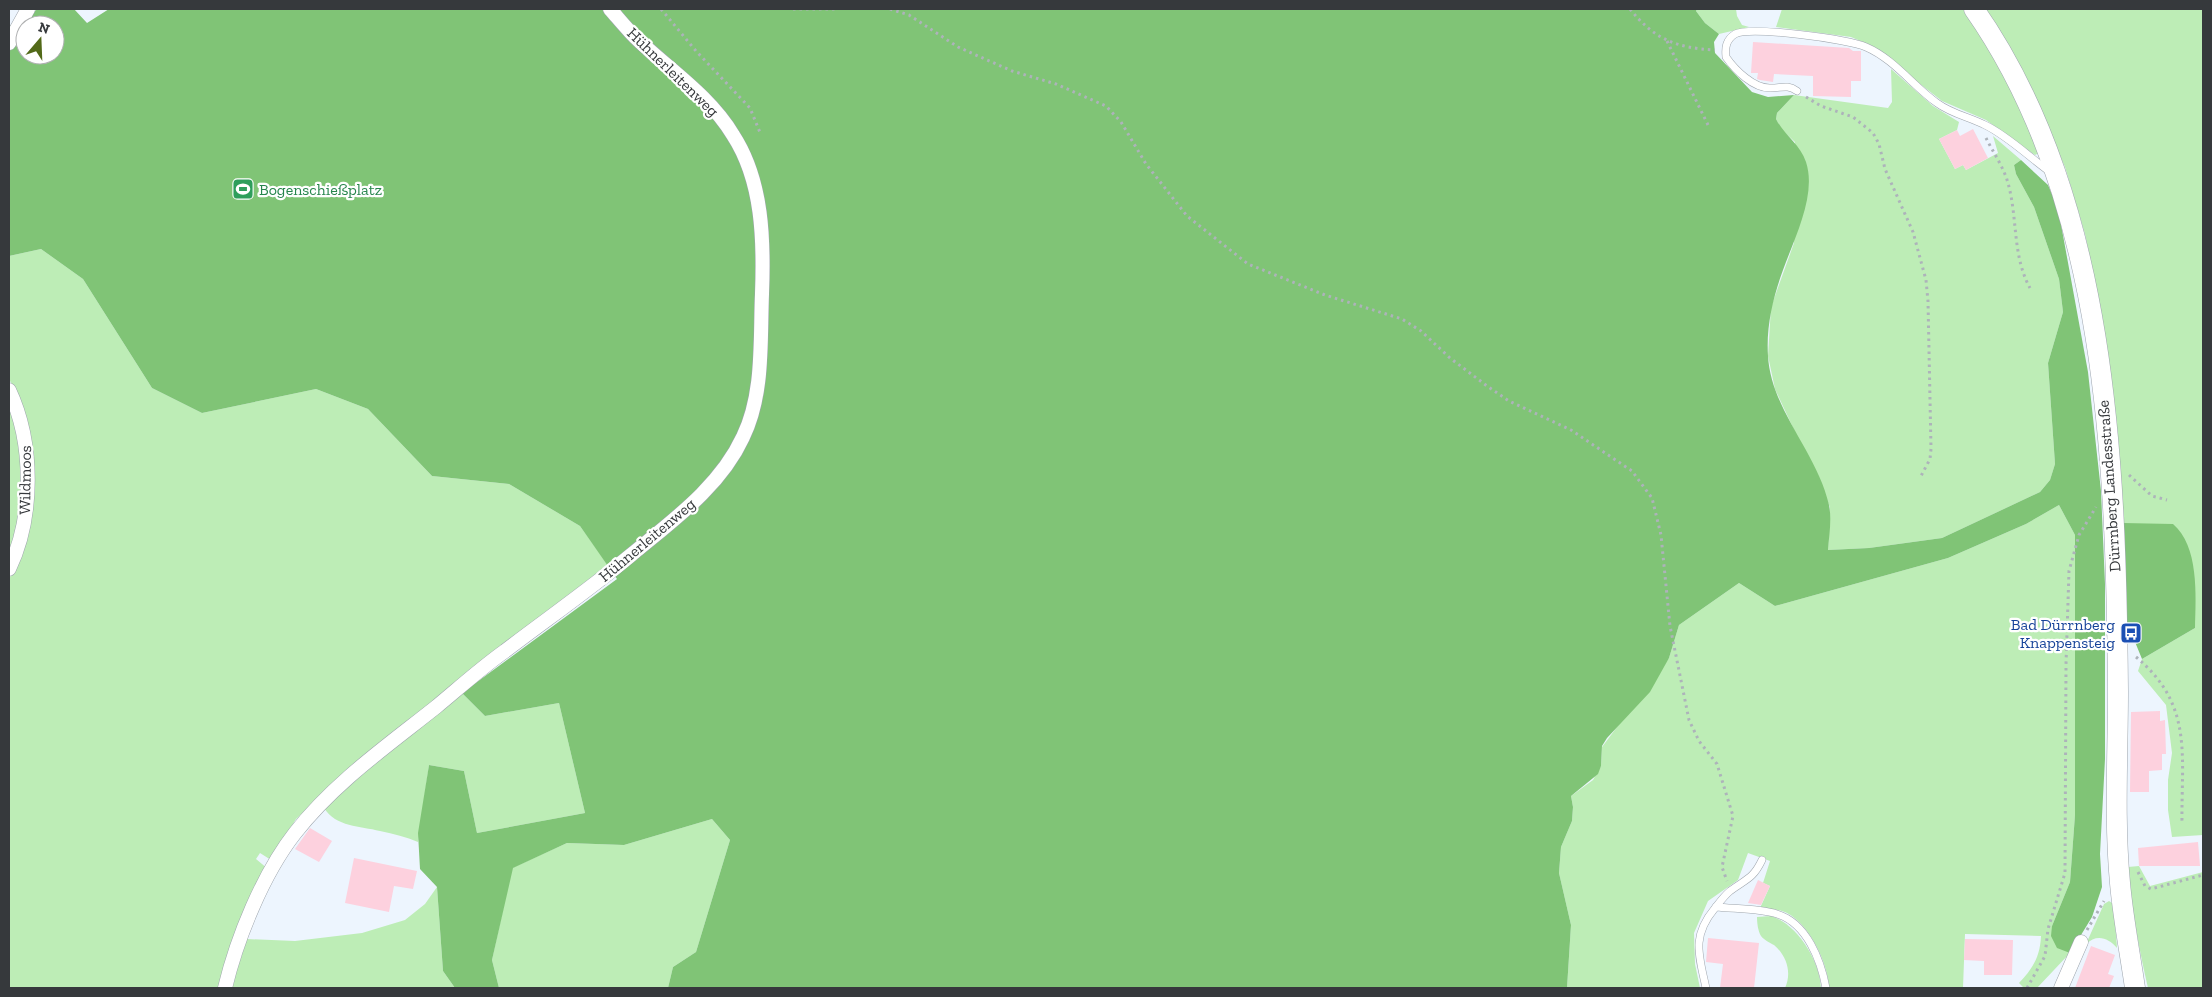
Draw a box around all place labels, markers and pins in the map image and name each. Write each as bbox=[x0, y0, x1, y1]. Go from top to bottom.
sports icon: Bogenschießplatz bbox=[231, 177, 255, 201]
place label: Bogenschießplatz bbox=[259, 180, 382, 199]
place label: Bad Dürrnberg Knappensteig bbox=[2011, 615, 2115, 652]
bus stop icon: Bad Dürrnberg Knappensteig bbox=[2119, 621, 2143, 645]

